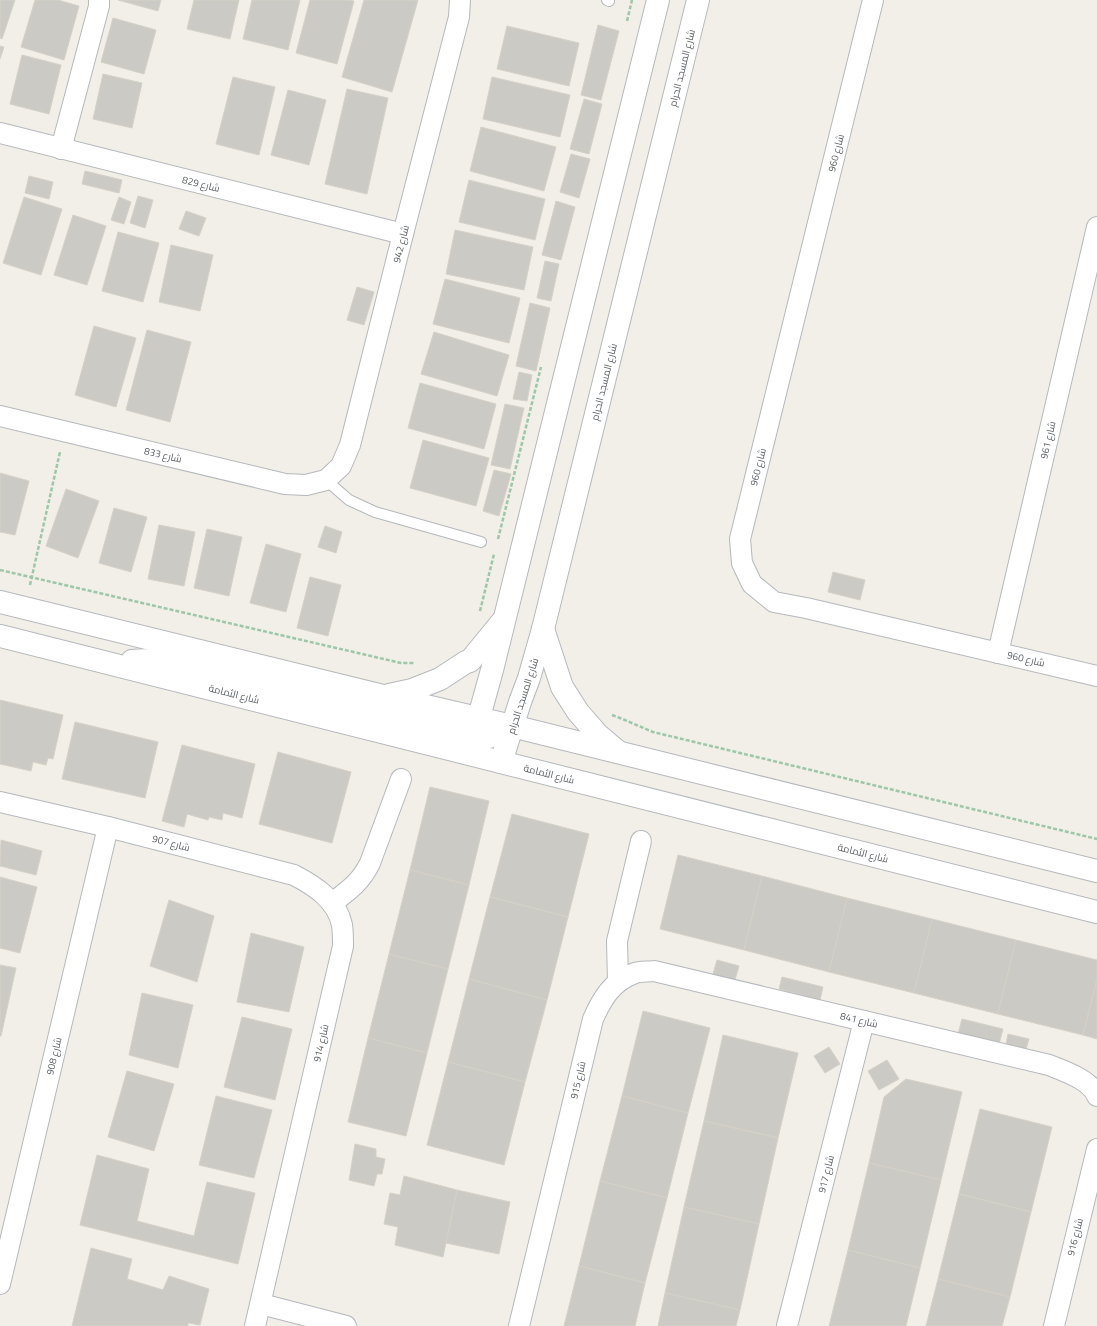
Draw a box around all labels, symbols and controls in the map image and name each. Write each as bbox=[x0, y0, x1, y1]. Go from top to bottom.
street label: شارع المسجد الحرام bbox=[665, 28, 699, 108]
street label: شارع 960 bbox=[824, 133, 848, 173]
street label: شارع 829 bbox=[181, 172, 221, 196]
street label: شارع 942 bbox=[389, 224, 413, 264]
street label: شارع المسجد الحرام bbox=[587, 342, 621, 422]
street label: شارع 961 bbox=[1036, 420, 1060, 460]
street label: شارع 833 bbox=[143, 443, 183, 467]
street label: شارع 960 bbox=[746, 447, 770, 487]
street label: شارع 960 bbox=[1006, 647, 1046, 671]
street label: شارع المسجد الحرام bbox=[504, 656, 542, 736]
street label: شارع الثمامة bbox=[207, 680, 261, 708]
street label: شارع الثمامة bbox=[522, 760, 576, 788]
street label: شارع 907 bbox=[151, 831, 191, 855]
street label: شارع الثمامة bbox=[836, 839, 890, 867]
street label: شارع 841 bbox=[839, 1008, 879, 1032]
street label: شارع 914 bbox=[309, 1023, 333, 1063]
street label: شارع 908 bbox=[42, 1036, 66, 1076]
street label: شارع 915 bbox=[566, 1060, 590, 1100]
street label: شارع 917 bbox=[814, 1154, 838, 1194]
street label: شارع 916 bbox=[1063, 1217, 1087, 1257]

